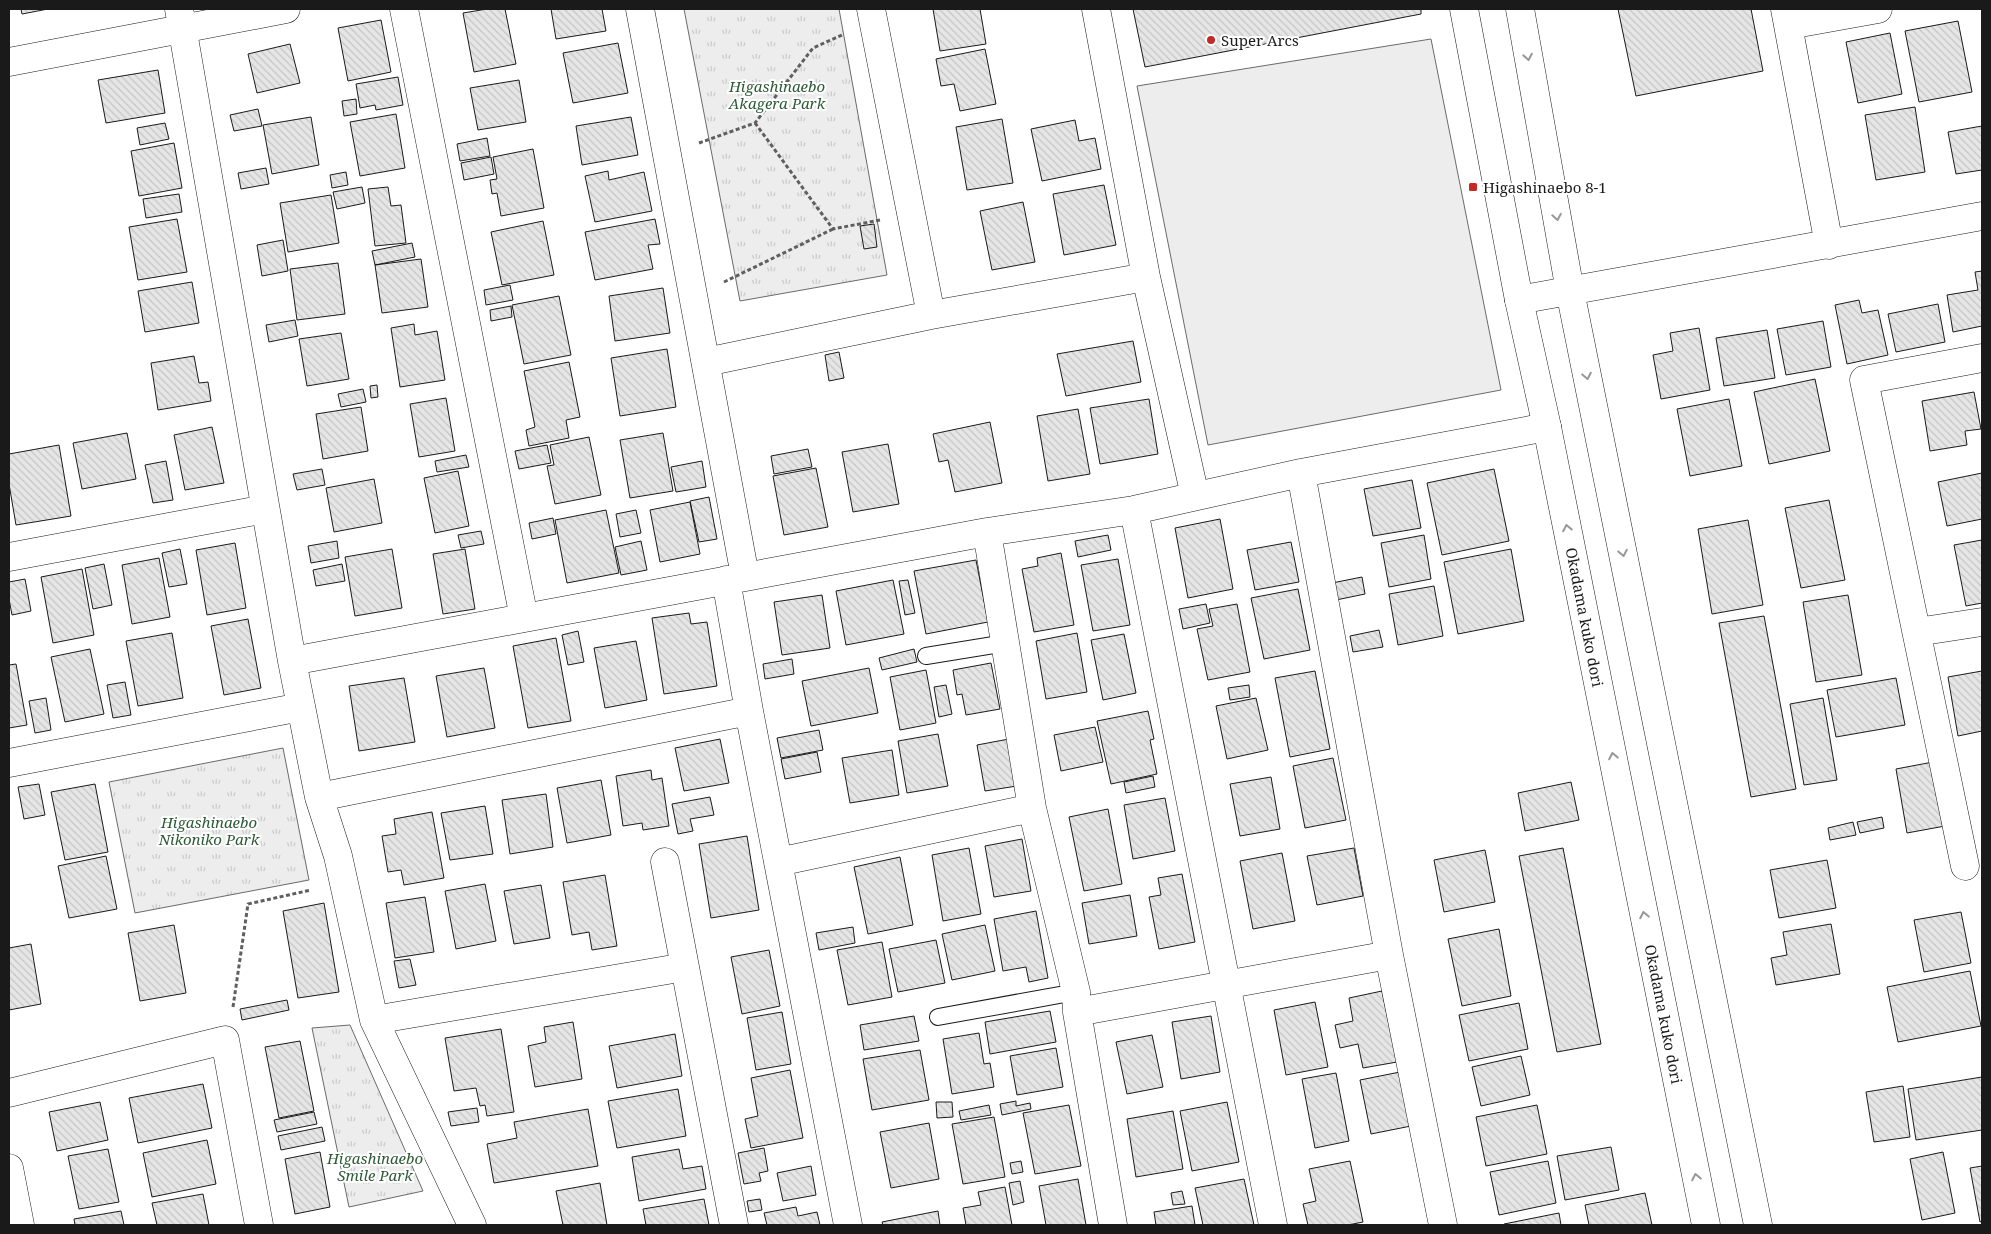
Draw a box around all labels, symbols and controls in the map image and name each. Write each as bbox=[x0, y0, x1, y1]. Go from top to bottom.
place label: Super Arcs bbox=[1221, 30, 1299, 50]
marker: Super Arcs bbox=[1205, 34, 1217, 46]
one-way arrow bbox=[1523, 52, 1533, 61]
park label: Higashinaebo Akagera Park bbox=[728, 76, 826, 113]
place label: Higashinaebo 8-1 bbox=[1483, 177, 1607, 197]
marker: Higashinaebo 8-1 bbox=[1467, 181, 1479, 193]
one-way arrow bbox=[1551, 212, 1561, 221]
one-way arrow bbox=[1582, 372, 1592, 381]
one-way arrow bbox=[1563, 523, 1573, 532]
street label: Okadama kuko dori bbox=[1562, 546, 1608, 689]
one-way arrow bbox=[1617, 548, 1628, 557]
one-way arrow bbox=[1608, 751, 1618, 760]
park label: Higashinaebo Nikoniko Park bbox=[158, 812, 260, 849]
one-way arrow bbox=[1640, 911, 1650, 919]
street label: Okadama kuko dori bbox=[1641, 943, 1687, 1086]
park label: Higashinaebo Smile Park bbox=[326, 1148, 423, 1185]
one-way arrow bbox=[1692, 1173, 1702, 1182]

